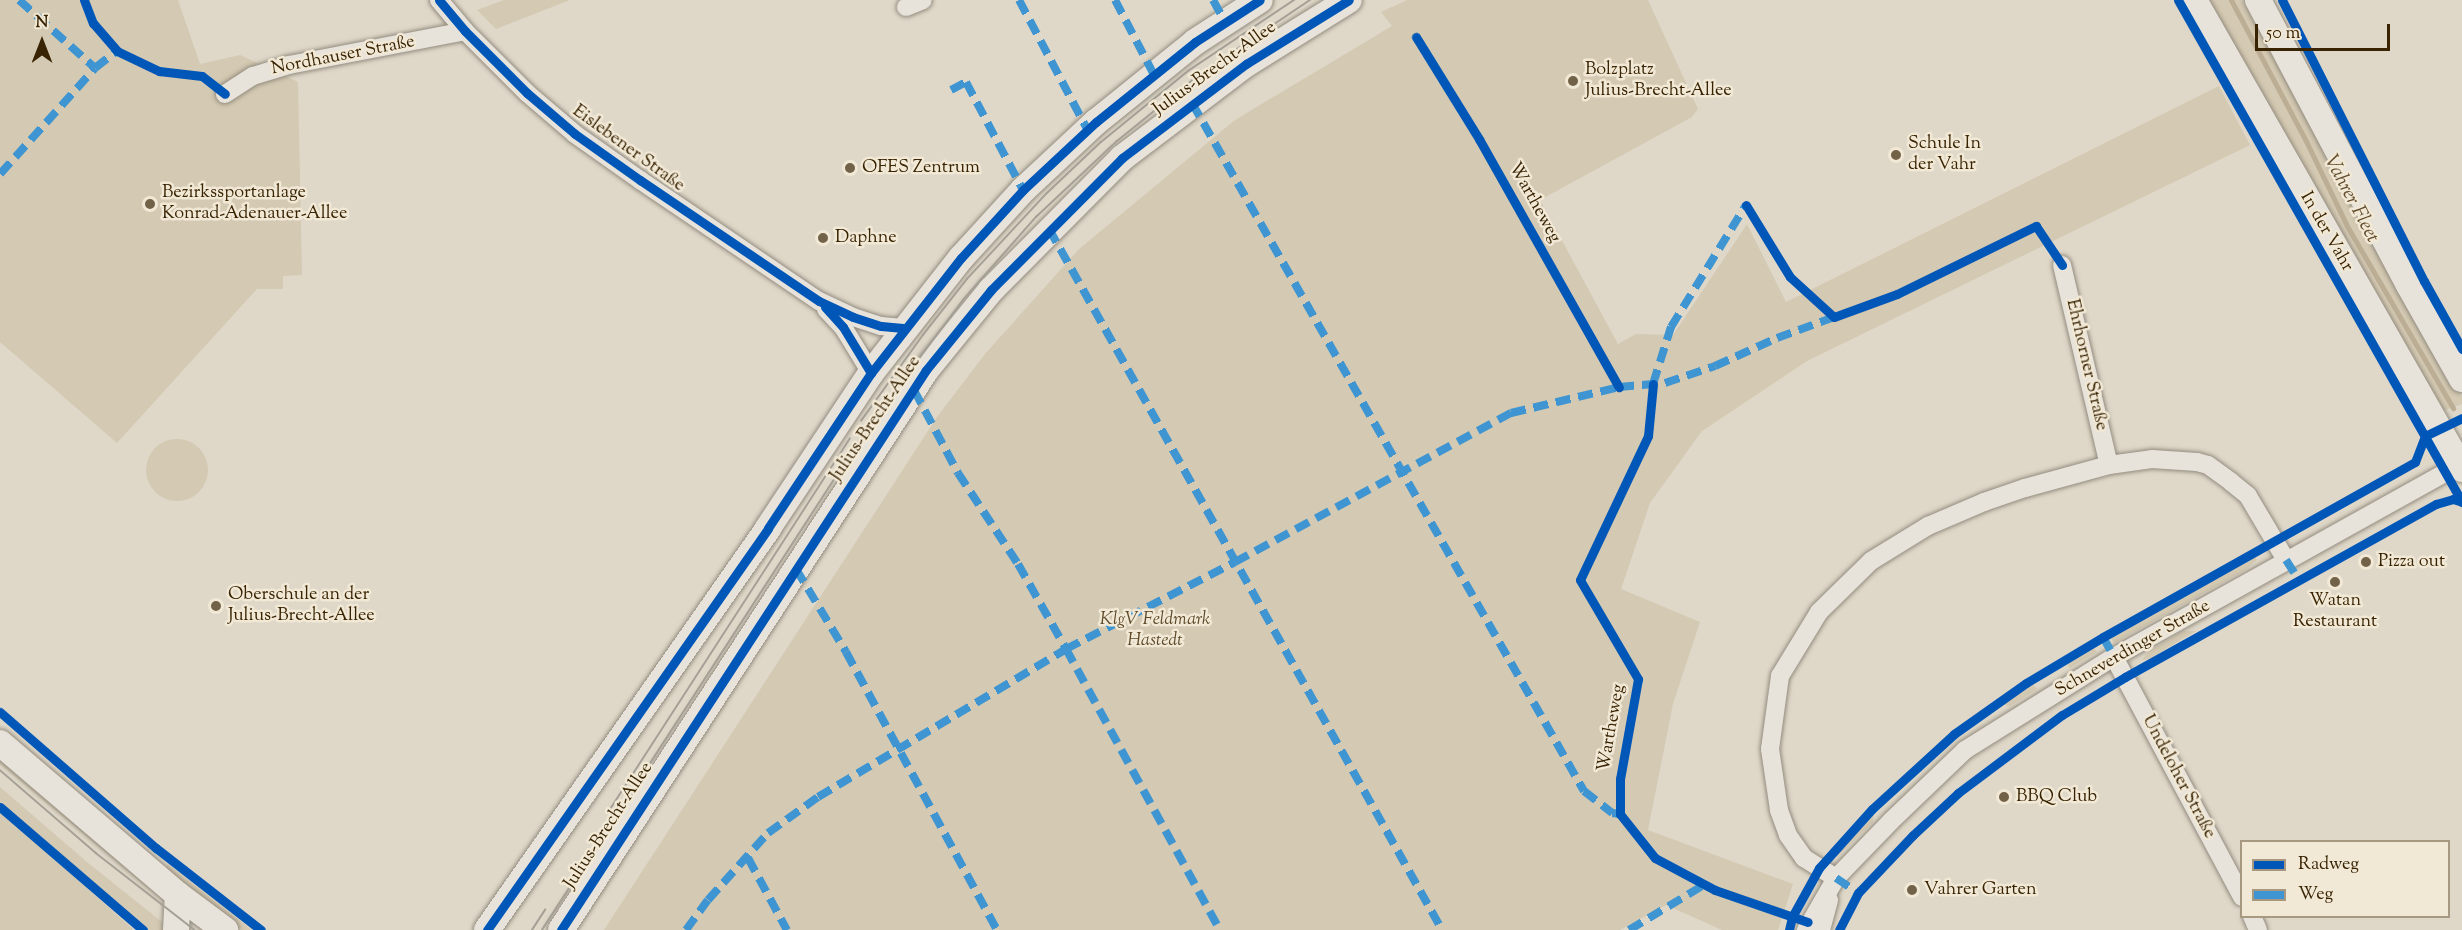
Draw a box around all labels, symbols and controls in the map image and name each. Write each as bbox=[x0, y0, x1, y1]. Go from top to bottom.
north arrow bbox=[12, 12, 72, 72]
text: N bbox=[36, 12, 48, 35]
scale bar bbox=[2258, 12, 2393, 50]
street label: Julius-Brecht-Allee bbox=[1149, 17, 1281, 121]
text: 50 m bbox=[2266, 21, 2300, 47]
street label: Nordhauser Straße bbox=[269, 31, 417, 81]
place label: Bolzplatz Julius-Brecht-Allee bbox=[1585, 60, 1732, 103]
marker: Bolzplatz Julius-Brecht-Allee bbox=[1566, 74, 1580, 88]
street label: Eislebener Straße bbox=[568, 101, 688, 197]
place label: Schule In der Vahr bbox=[1908, 134, 1981, 176]
marker: Schule In der Vahr bbox=[1889, 148, 1903, 162]
water label: Vahrer Fleet bbox=[2318, 151, 2384, 247]
place label: OFES Zentrum bbox=[862, 157, 980, 179]
street label: Wartheweg bbox=[1503, 159, 1565, 247]
marker: OFES Zentrum bbox=[843, 161, 857, 175]
place label: Bezirkssportanlage Konrad-Adenauer-Allee bbox=[162, 183, 347, 226]
street label: In der Vahr bbox=[2295, 188, 2357, 276]
marker: Bezirkssportanlage Konrad-Adenauer-Allee bbox=[143, 197, 157, 211]
place label: Daphne bbox=[835, 227, 897, 249]
marker: Daphne bbox=[816, 231, 830, 245]
street label: Ehrhorner Straße bbox=[2060, 297, 2112, 433]
street label: Julius-Brecht-Allee bbox=[826, 352, 926, 486]
place label: Pizza out bbox=[2378, 551, 2445, 573]
marker: Pizza out bbox=[2359, 555, 2373, 569]
marker: Watan Restaurant bbox=[2328, 575, 2342, 589]
place label: Oberschule an der Julius-Brecht-Allee bbox=[228, 585, 375, 628]
place label: Watan Restaurant bbox=[2293, 591, 2377, 634]
street label: Schneverdinger Straße bbox=[2052, 596, 2214, 702]
marker: Oberschule an der Julius-Brecht-Allee bbox=[209, 599, 223, 613]
park label: KlgV Feldmark Hastedt bbox=[1100, 610, 1210, 652]
street label: Wartheweg bbox=[1594, 683, 1630, 773]
street label: Undeloher Straße bbox=[2136, 711, 2220, 843]
street label: Julius-Brecht-Allee bbox=[560, 759, 658, 893]
place label: BBQ Club bbox=[2016, 786, 2097, 808]
marker: BBQ Club bbox=[1997, 790, 2011, 804]
legend bbox=[2240, 840, 2450, 918]
text: Radweg bbox=[2298, 852, 2359, 878]
place label: Vahrer Garten bbox=[1924, 879, 2037, 901]
text: Weg bbox=[2298, 882, 2333, 908]
marker: Vahrer Garten bbox=[1905, 883, 1919, 897]

